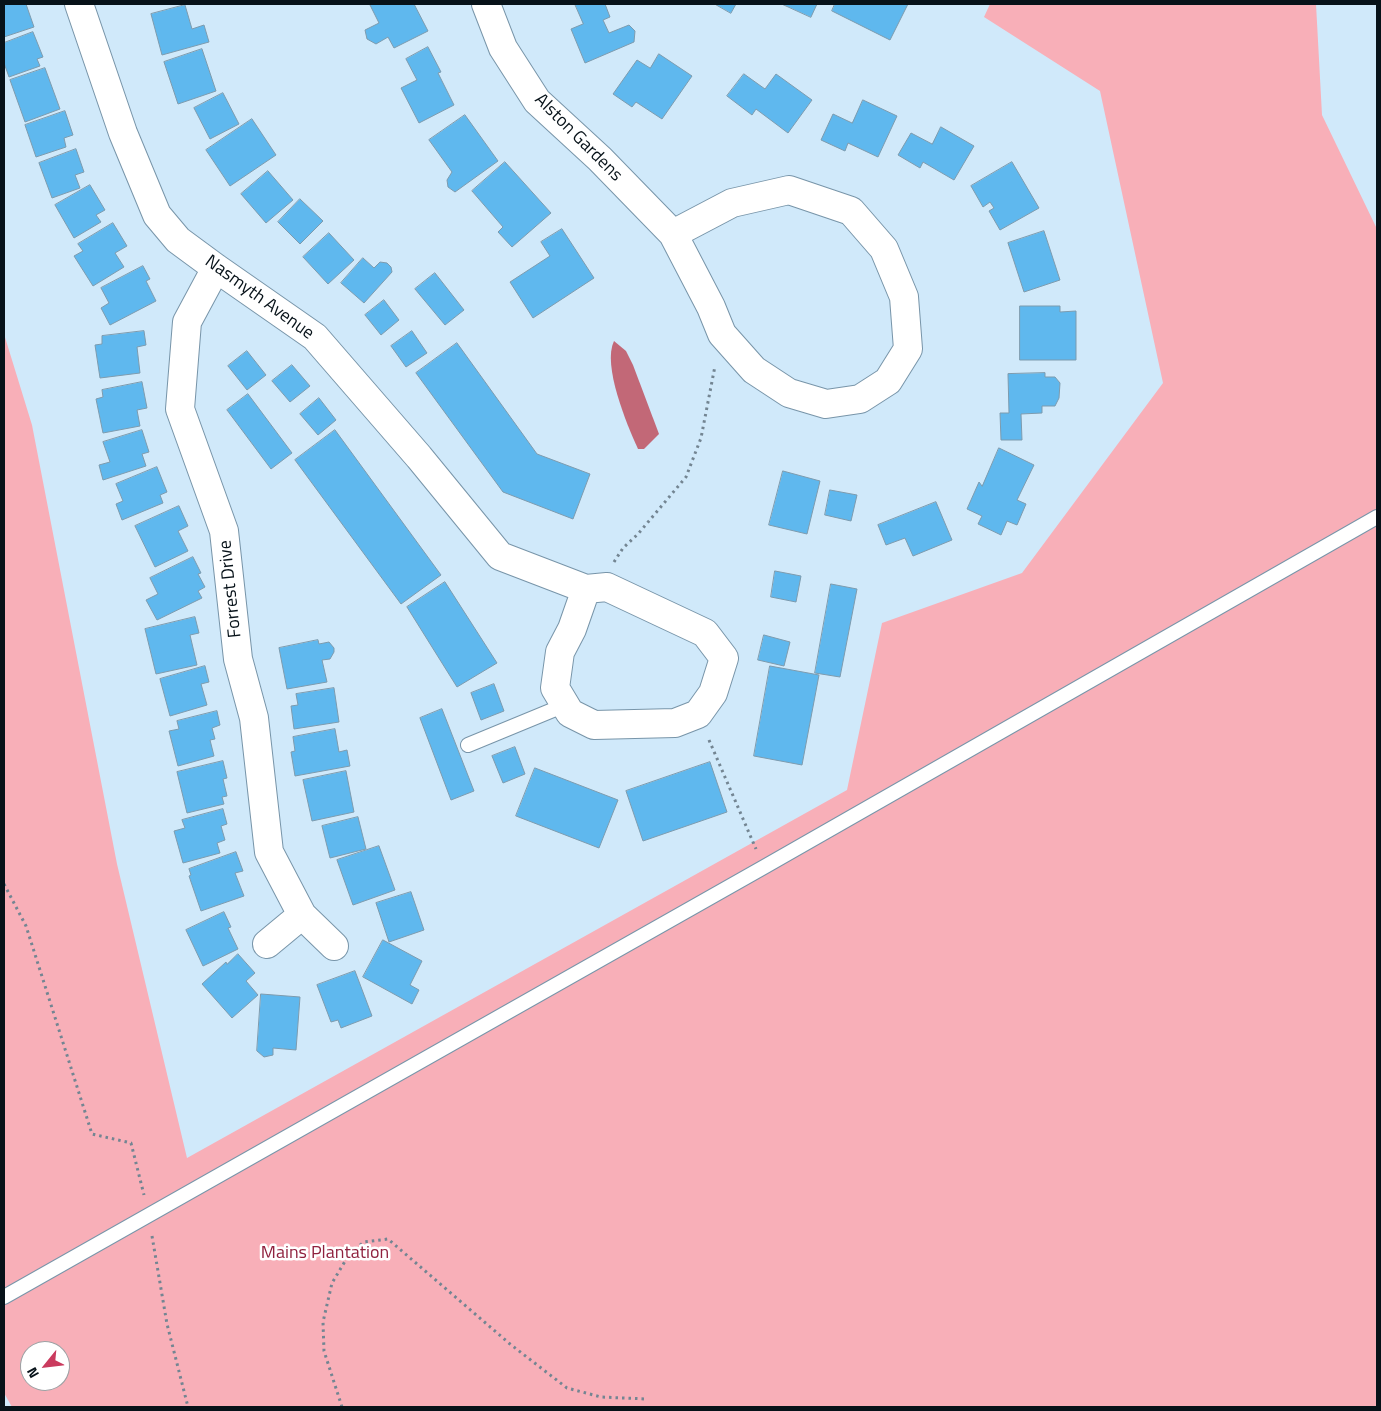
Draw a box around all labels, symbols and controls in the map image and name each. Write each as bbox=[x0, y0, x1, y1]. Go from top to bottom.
street label: Alston Gardens bbox=[530, 90, 626, 186]
street label: Nasmyth Avenue bbox=[200, 251, 318, 345]
street label: Forrest Drive bbox=[215, 539, 247, 639]
park label: Mains Plantation bbox=[261, 1243, 389, 1265]
north arrow bbox=[20, 1341, 70, 1391]
text: N bbox=[21, 1364, 44, 1382]

